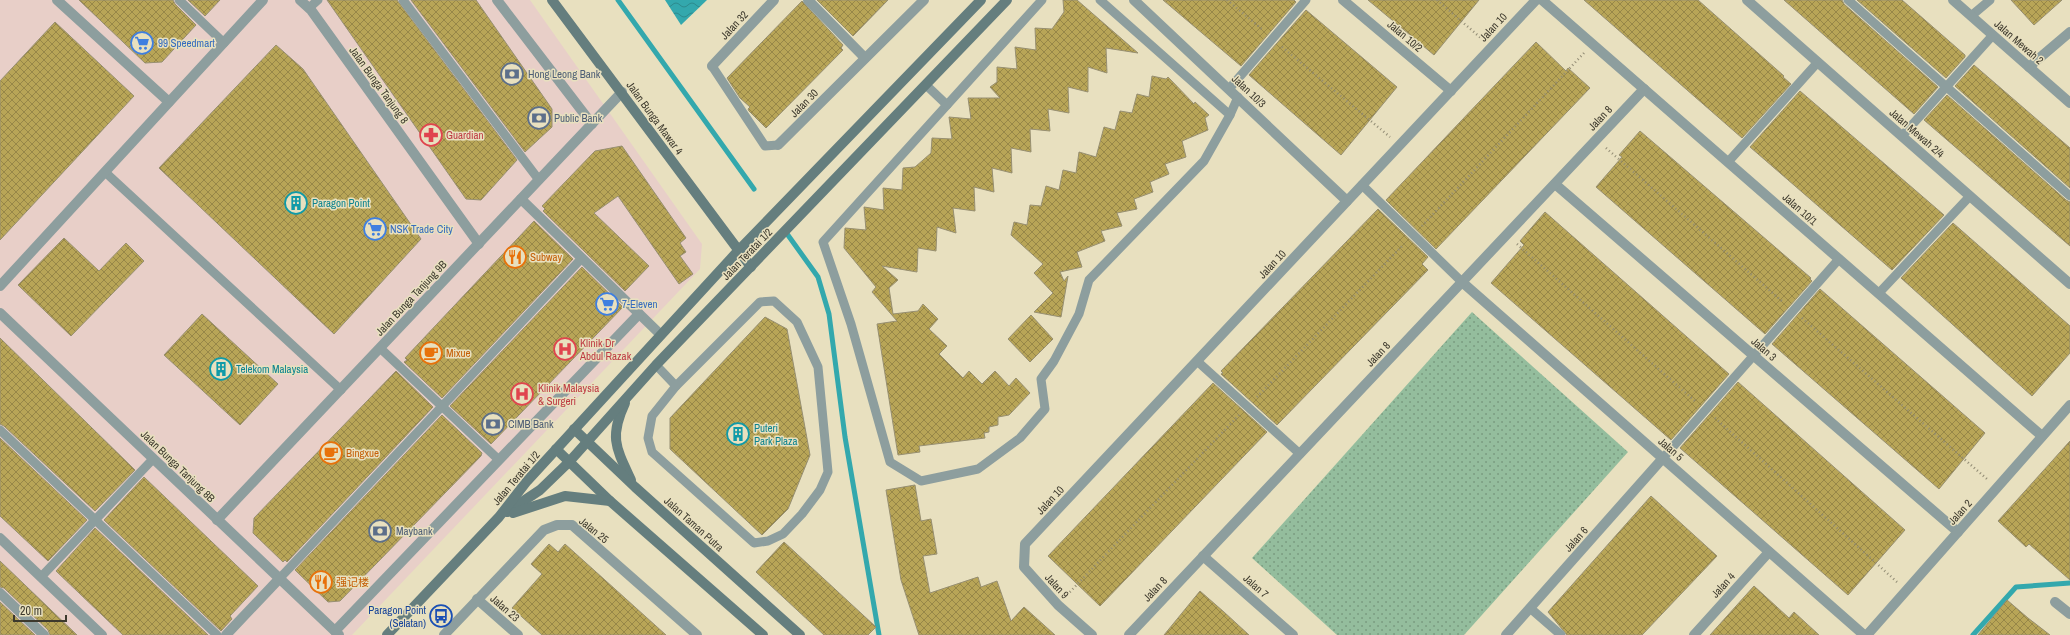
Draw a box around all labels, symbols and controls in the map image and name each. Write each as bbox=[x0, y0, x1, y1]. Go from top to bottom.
street label: Jalan 32 bbox=[717, 8, 751, 42]
street label: Jalan 10 bbox=[1476, 10, 1510, 44]
street label: Jalan 10/2 bbox=[1385, 17, 1425, 55]
street label: Jalan Mewah 2 bbox=[1992, 17, 2046, 67]
supermarket icon: 99 Speedmart bbox=[129, 30, 155, 56]
place label: 99 Speedmart bbox=[158, 36, 215, 50]
street label: Jalan Bunga Tanjung 8 bbox=[346, 44, 412, 126]
bank icon: Hong Leong Bank bbox=[499, 61, 525, 87]
place label: Hong Leong Bank bbox=[528, 67, 601, 81]
street label: Jalan 10/3 bbox=[1229, 72, 1269, 110]
street label: Jalan Bunga Mawar 4 bbox=[624, 79, 686, 157]
street label: Jalan 30 bbox=[787, 86, 821, 120]
street label: Jalan 8 bbox=[1585, 103, 1615, 133]
bank icon: Public Bank bbox=[526, 105, 552, 131]
street label: Jalan Mewah 2/4 bbox=[1887, 105, 1947, 161]
place label: Public Bank bbox=[554, 111, 603, 125]
pharmacy icon: Guardian bbox=[418, 122, 444, 148]
place label: Guardian bbox=[446, 128, 484, 142]
building icon: Paragon Point bbox=[283, 190, 309, 216]
street label: Jalan 10/1 bbox=[1780, 190, 1820, 228]
place label: Paragon Point bbox=[312, 196, 370, 210]
supermarket icon: NSK Trade City bbox=[362, 216, 388, 242]
place label: NSK Trade City bbox=[390, 222, 453, 236]
street label: Jalan Teratai 1/2 bbox=[719, 225, 775, 283]
restaurant icon: Subway bbox=[502, 244, 528, 270]
street label: Jalan 10 bbox=[1255, 247, 1289, 281]
place label: Subway bbox=[530, 250, 563, 264]
street label: Jalan Bunga Tanjung 9B bbox=[373, 257, 449, 339]
supermarket icon: 7-Eleven bbox=[594, 291, 620, 317]
place label: 7-Eleven bbox=[622, 297, 658, 311]
street label: Jalan 3 bbox=[1748, 334, 1780, 364]
hospital icon: Klinik Dr Abdul Razak bbox=[552, 336, 578, 362]
place label: Klinik Dr Abdul Razak bbox=[579, 336, 632, 363]
street label: Jalan 8 bbox=[1363, 339, 1393, 369]
cafe icon: Mixue bbox=[418, 340, 444, 366]
place label: Mixue bbox=[446, 346, 471, 360]
building icon: Telekom Malaysia bbox=[208, 356, 234, 382]
place label: Telekom Malaysia bbox=[236, 362, 308, 376]
hospital icon: Klinik Malaysia & Surgeri bbox=[509, 381, 535, 407]
place label: Klinik Malaysia & Surgeri bbox=[538, 381, 599, 408]
bank icon: CIMB Bank bbox=[480, 411, 506, 437]
place label: CIMB Bank bbox=[508, 417, 554, 431]
building icon: Puteri Park Plaza bbox=[725, 421, 751, 447]
place label: Puteri Park Plaza bbox=[754, 421, 798, 448]
street label: Jalan Bunga Tanjung 8B bbox=[138, 427, 218, 505]
street label: Jalan 5 bbox=[1655, 434, 1687, 464]
cafe icon: Bingxue bbox=[318, 440, 344, 466]
place label: Bingxue bbox=[346, 446, 379, 460]
street label: Jalan Teratai 1/2 bbox=[489, 448, 543, 508]
street label: Jalan 10 bbox=[1033, 483, 1067, 517]
street label: Jalan Taman Putra bbox=[661, 494, 727, 554]
street label: Jalan 2 bbox=[1945, 497, 1975, 527]
street label: Jalan 25 bbox=[576, 514, 612, 546]
bank icon: Maybank bbox=[367, 518, 393, 544]
place label: Maybank bbox=[396, 524, 433, 538]
street label: Jalan 6 bbox=[1561, 524, 1591, 554]
restaurant icon: 强记楼 bbox=[308, 569, 334, 595]
street label: Jalan 4 bbox=[1708, 570, 1738, 600]
street label: Jalan 9 bbox=[1042, 571, 1072, 601]
street label: Jalan 7 bbox=[1241, 571, 1271, 601]
street label: Jalan 8 bbox=[1140, 574, 1170, 604]
place label: 强记楼 bbox=[336, 575, 369, 589]
street label: Jalan 23 bbox=[488, 592, 522, 624]
scale bar bbox=[14, 597, 66, 623]
text: 20 m bbox=[20, 603, 42, 619]
place label: Paragon Point (Selatan) bbox=[368, 603, 426, 630]
bus stop icon: Paragon Point (Selatan) bbox=[428, 603, 454, 629]

